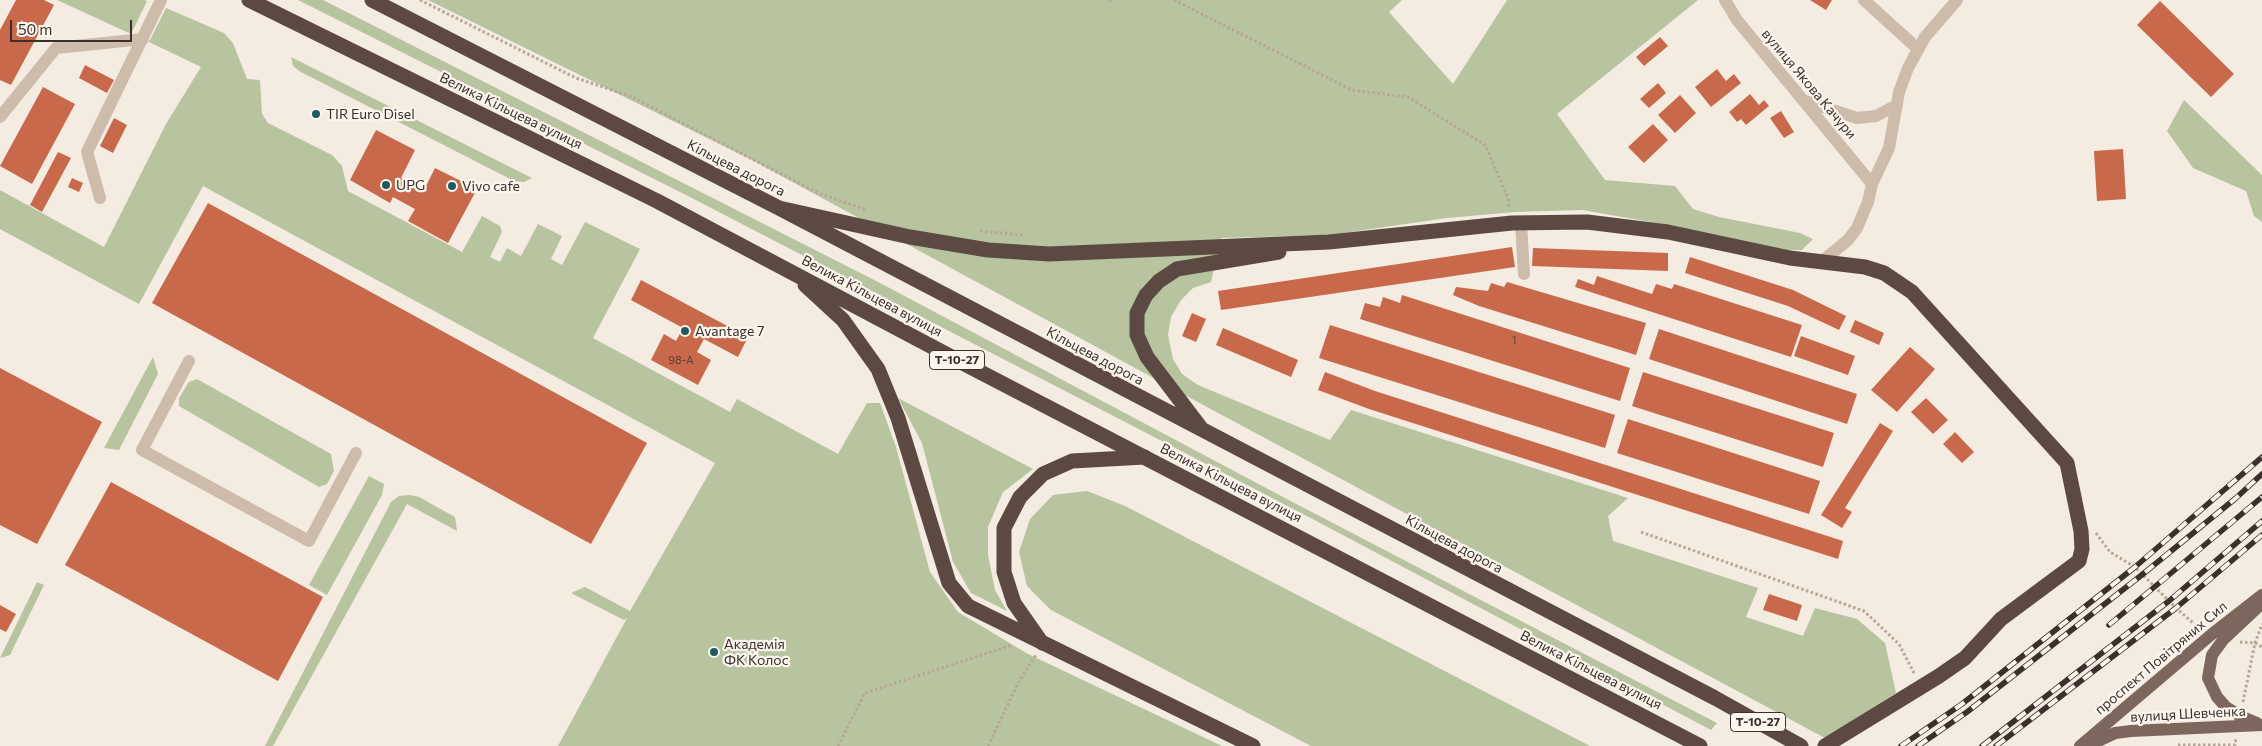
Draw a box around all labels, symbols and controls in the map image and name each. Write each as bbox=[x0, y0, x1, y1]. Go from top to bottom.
scale bar bbox=[12, 10, 135, 42]
text: 50 m bbox=[18, 20, 52, 38]
street label: вулиця Якова Качури bbox=[1758, 26, 1860, 142]
street label: Велика Кільцева вулиця bbox=[437, 69, 585, 153]
place label: TIR Euro Disel bbox=[326, 106, 415, 122]
marker: TIR Euro Disel bbox=[310, 108, 322, 120]
street label: Кільцева дорога bbox=[684, 136, 788, 200]
place label: UPG bbox=[396, 177, 425, 193]
place label: Vivo cafe bbox=[462, 178, 520, 194]
marker: UPG bbox=[380, 179, 392, 191]
marker: Vivo cafe bbox=[446, 180, 458, 192]
street label: Велика Кільцева вулиця bbox=[799, 252, 945, 340]
place label: Avantage 7 bbox=[695, 323, 764, 339]
street label: Кільцева дорога bbox=[1044, 323, 1146, 389]
marker: Avantage 7 bbox=[679, 325, 691, 337]
house number: 1 bbox=[1512, 333, 1516, 347]
road number: Т-10-27 bbox=[930, 350, 984, 370]
house number: 98-А bbox=[668, 353, 694, 367]
street label: Велика Кільцева вулиця bbox=[1157, 440, 1305, 526]
street label: Кільцева дорога bbox=[1403, 511, 1505, 577]
street label: проспект Повітряних Сил bbox=[2091, 598, 2231, 718]
street label: Велика Кільцева вулиця bbox=[1517, 627, 1665, 713]
place label: Академія ФК Колос bbox=[724, 636, 789, 669]
marker: Академія ФК Колос bbox=[708, 646, 720, 658]
street label: вулиця Шевченка bbox=[2130, 703, 2246, 725]
road number: Т-10-27 bbox=[1730, 712, 1786, 732]

